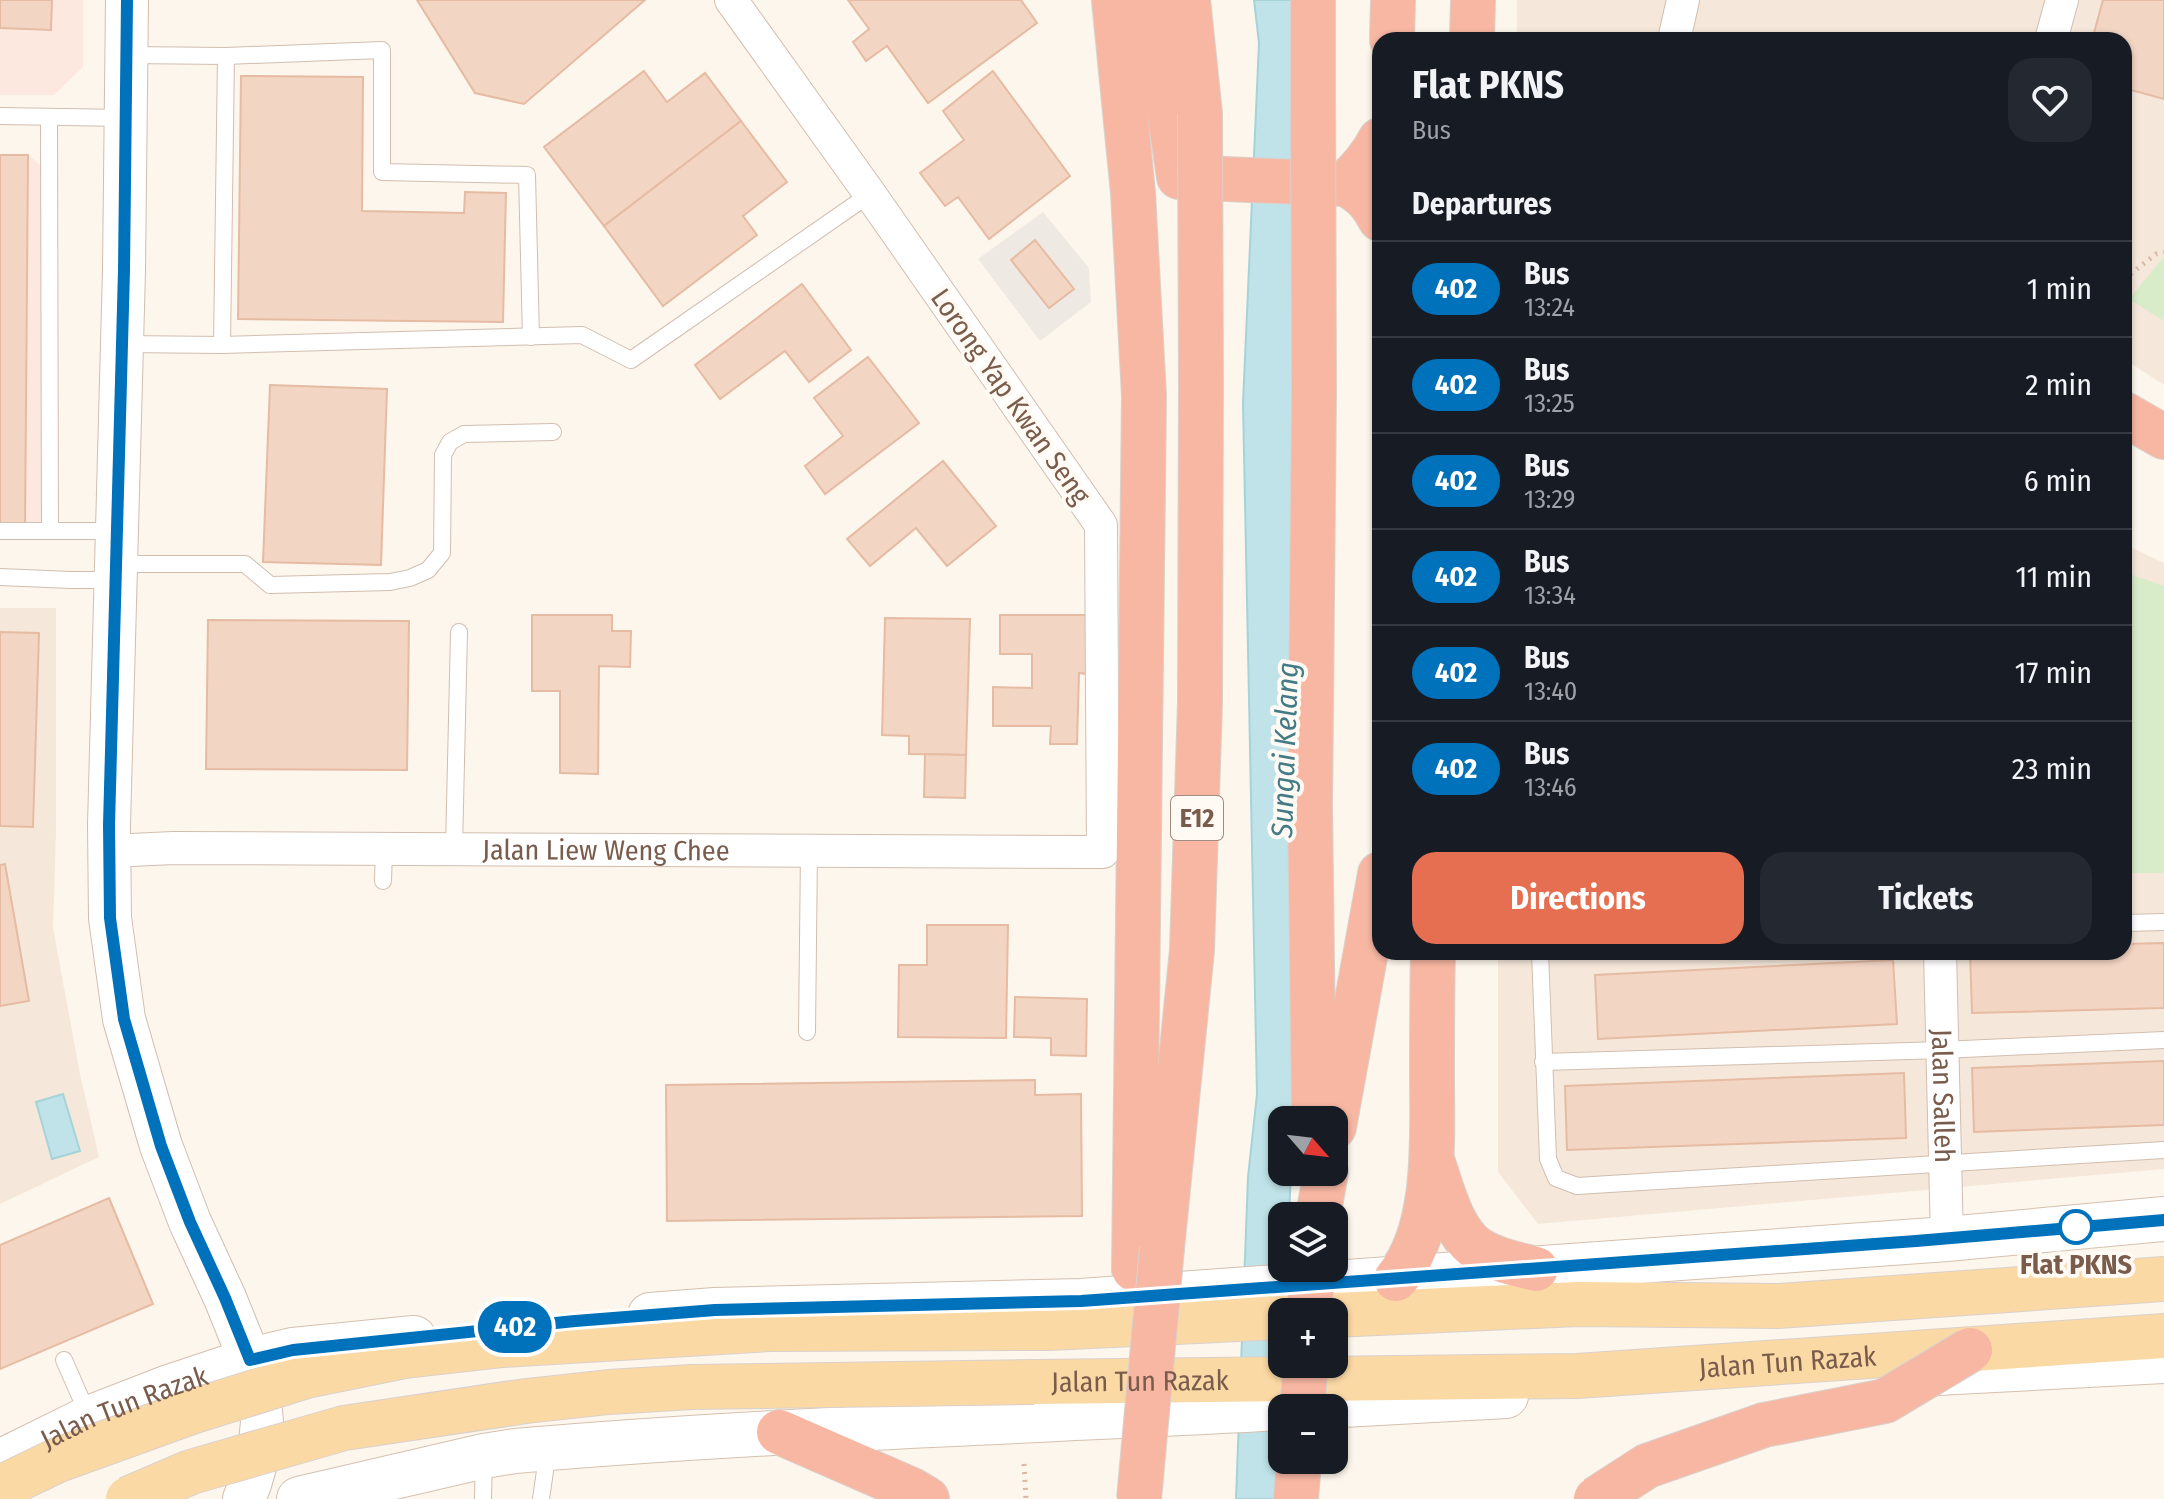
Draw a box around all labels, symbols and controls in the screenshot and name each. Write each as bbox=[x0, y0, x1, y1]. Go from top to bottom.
button: heart bbox=[2008, 58, 2092, 142]
text: Flat PKNS bbox=[1412, 62, 1564, 108]
text: Bus bbox=[1412, 115, 1451, 146]
text: Departures bbox=[1412, 186, 1552, 222]
text: Bus bbox=[1524, 256, 1569, 292]
text: 1 min bbox=[2027, 271, 2092, 307]
text: 402 bbox=[1435, 272, 1477, 305]
street label: Lorong Yap Kwan Seng bbox=[924, 282, 1098, 511]
text: 13:24 bbox=[1524, 292, 1575, 323]
text: Bus bbox=[1524, 352, 1569, 388]
text: 2 min bbox=[2025, 367, 2092, 403]
text: 402 bbox=[1435, 368, 1477, 401]
text: 13:25 bbox=[1524, 388, 1575, 419]
text: Bus bbox=[1524, 448, 1569, 484]
text: 6 min bbox=[2024, 463, 2092, 499]
text: 402 bbox=[1435, 464, 1477, 497]
text: 13:29 bbox=[1524, 484, 1575, 515]
text: Bus bbox=[1524, 544, 1569, 580]
text: 11 min bbox=[2016, 559, 2092, 595]
text: 402 bbox=[1435, 560, 1477, 593]
text: 13:34 bbox=[1524, 580, 1576, 611]
text: Bus bbox=[1524, 640, 1569, 676]
text: 17 min bbox=[2015, 655, 2092, 691]
text: 402 bbox=[1435, 656, 1477, 689]
water label: Sungai Kelang bbox=[1264, 661, 1306, 840]
text: 13:40 bbox=[1524, 676, 1577, 707]
text: Bus bbox=[1524, 736, 1569, 772]
text: 23 min bbox=[2012, 751, 2092, 787]
text: 402 bbox=[1435, 752, 1477, 785]
text: 13:46 bbox=[1524, 772, 1577, 803]
road number: E12 bbox=[1171, 796, 1223, 840]
street label: Jalan Liew Weng Chee bbox=[482, 833, 730, 867]
button: Directions bbox=[1412, 852, 1744, 944]
button: Tickets bbox=[1760, 852, 2092, 944]
street label: Jalan Salleh bbox=[1925, 1029, 1961, 1163]
north arrow bbox=[1268, 1106, 1348, 1186]
map controls bbox=[1268, 1106, 1348, 1474]
button: layers bbox=[1268, 1202, 1348, 1282]
marker: Flat PKNS bbox=[2059, 1210, 2093, 1244]
place label: Flat PKNS bbox=[2020, 1248, 2132, 1281]
button: + bbox=[1268, 1298, 1348, 1378]
line badge: 402 bbox=[469, 1301, 561, 1353]
text: 402 bbox=[494, 1310, 536, 1343]
street label: Jalan Tun Razak bbox=[1698, 1340, 1878, 1385]
street label: Jalan Tun Razak bbox=[35, 1359, 213, 1456]
street label: Jalan Tun Razak bbox=[1051, 1364, 1230, 1399]
button: − bbox=[1268, 1394, 1348, 1474]

